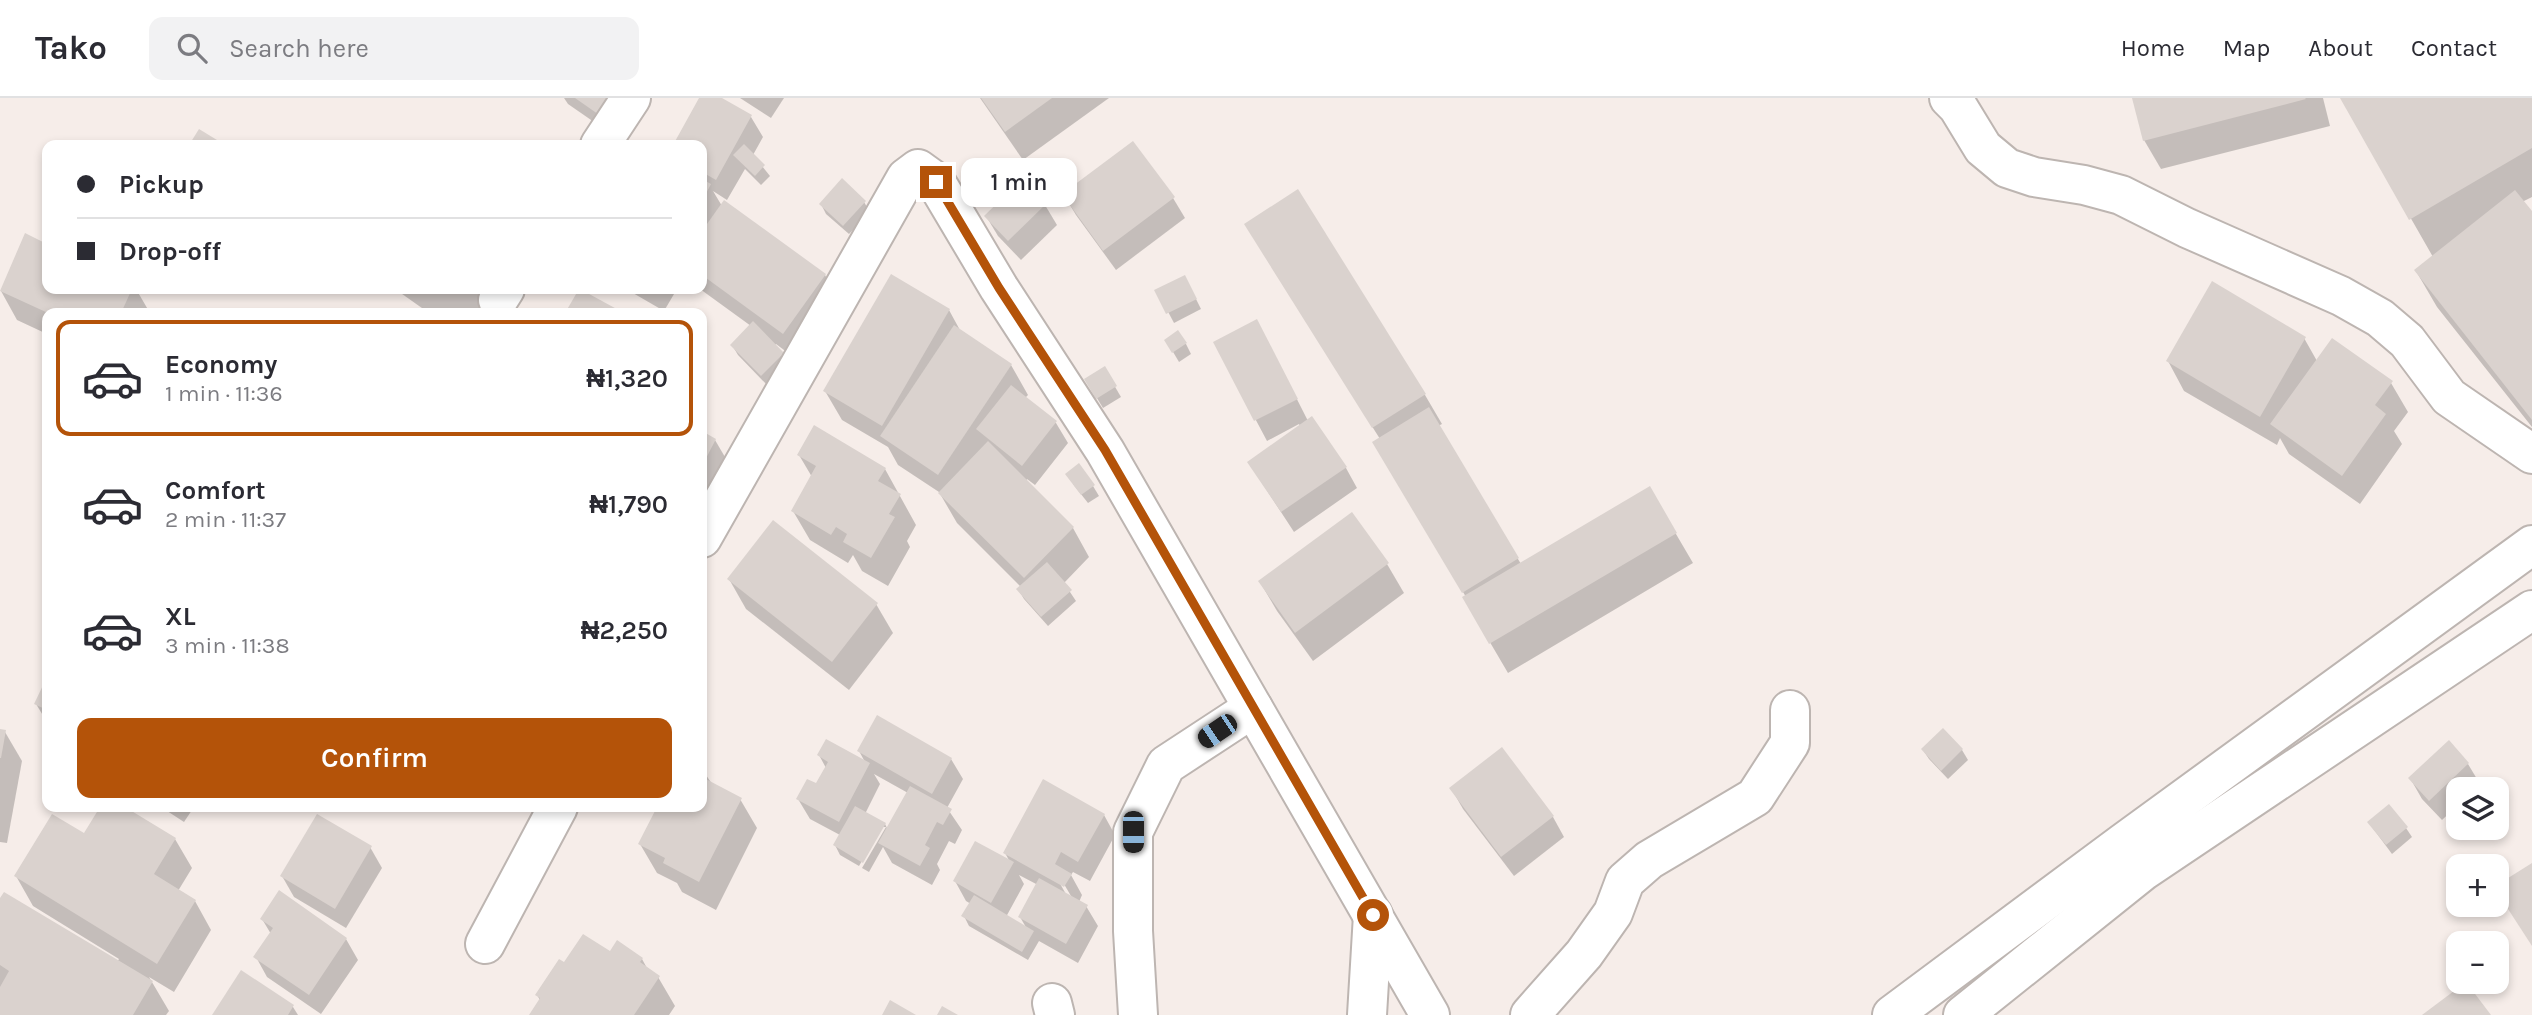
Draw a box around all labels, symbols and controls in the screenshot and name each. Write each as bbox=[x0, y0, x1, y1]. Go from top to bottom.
search box bbox=[149, 17, 639, 80]
text: Tako bbox=[35, 29, 107, 67]
icon: search bbox=[173, 29, 211, 67]
text: Search here bbox=[229, 33, 369, 64]
text: Home bbox=[2121, 34, 2185, 62]
text: Map bbox=[2223, 34, 2270, 62]
text: About bbox=[2308, 34, 2373, 62]
text: Contact bbox=[2411, 34, 2497, 62]
callout: 1 min bbox=[960, 158, 1076, 206]
route end bbox=[920, 166, 952, 198]
text: Pickup bbox=[119, 169, 204, 200]
text: 1 min bbox=[990, 169, 1048, 196]
text: Drop-off bbox=[119, 236, 221, 267]
icon: car bbox=[81, 347, 144, 410]
text: Economy bbox=[165, 349, 277, 380]
text: ₦1,320 bbox=[586, 363, 668, 394]
text: 1 min · 11:36 bbox=[165, 380, 283, 407]
icon: car bbox=[81, 473, 144, 536]
text: Comfort bbox=[165, 475, 266, 506]
text: ₦1,790 bbox=[589, 489, 668, 520]
text: 2 min · 11:37 bbox=[165, 506, 286, 533]
icon: car bbox=[81, 599, 144, 662]
text: XL bbox=[165, 601, 196, 632]
text: ₦2,250 bbox=[581, 615, 668, 646]
text: 3 min · 11:38 bbox=[165, 632, 290, 659]
car bbox=[1194, 711, 1241, 751]
button: Confirm bbox=[77, 718, 672, 798]
map controls bbox=[2446, 777, 2509, 994]
button: layers bbox=[2446, 777, 2509, 840]
car bbox=[1123, 811, 1144, 853]
button: + bbox=[2446, 854, 2509, 917]
route start bbox=[1357, 899, 1389, 931]
button: − bbox=[2446, 931, 2509, 994]

